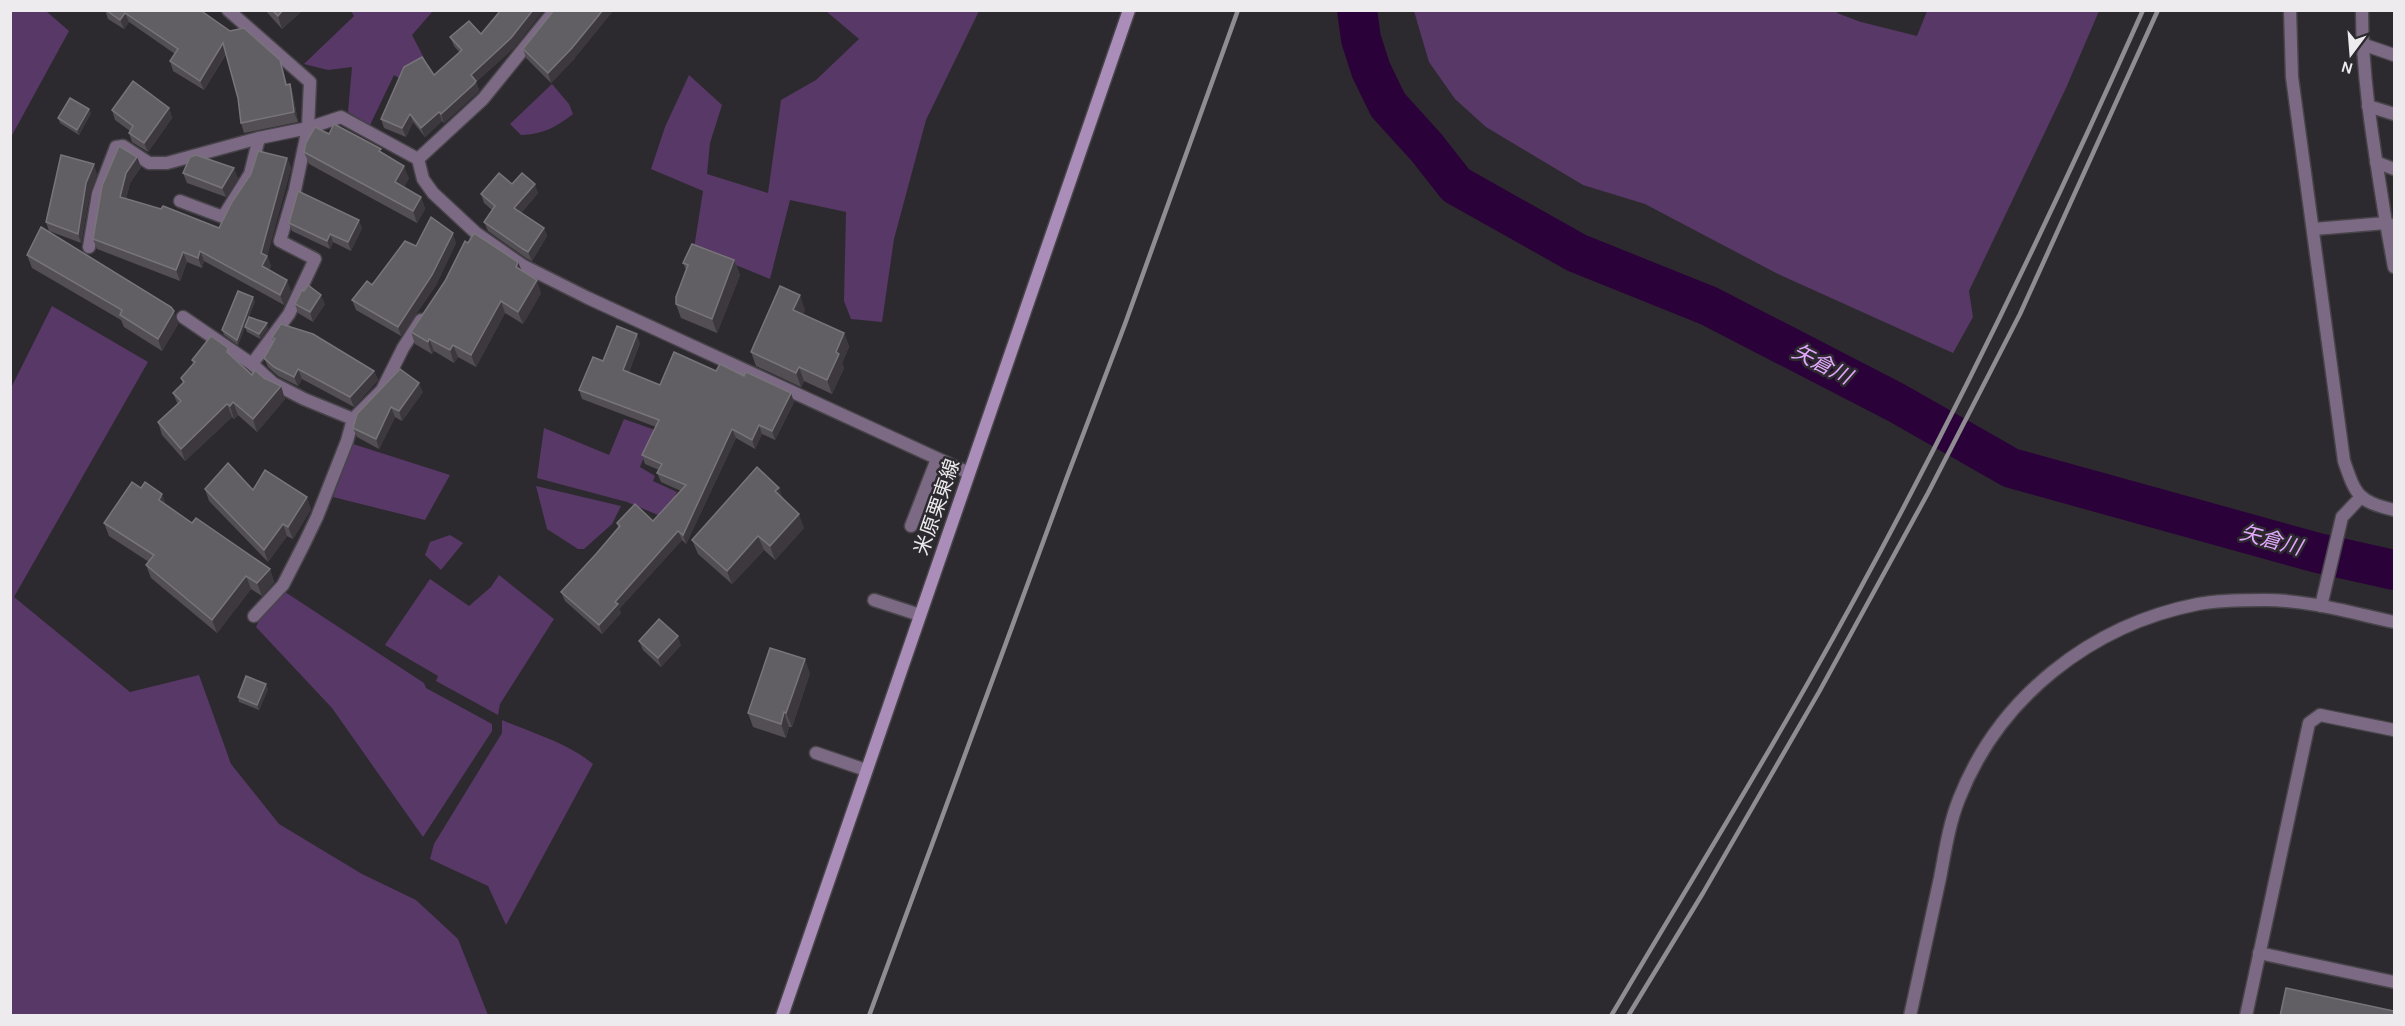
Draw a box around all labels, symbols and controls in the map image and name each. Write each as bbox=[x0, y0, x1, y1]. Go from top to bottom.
north arrow bbox=[2321, 24, 2381, 84]
text: N bbox=[2339, 57, 2355, 79]
water label: 矢倉川 bbox=[1788, 339, 1857, 390]
street label: 米原栗東線 bbox=[910, 456, 964, 558]
water label: 矢倉川 bbox=[2237, 520, 2306, 560]

